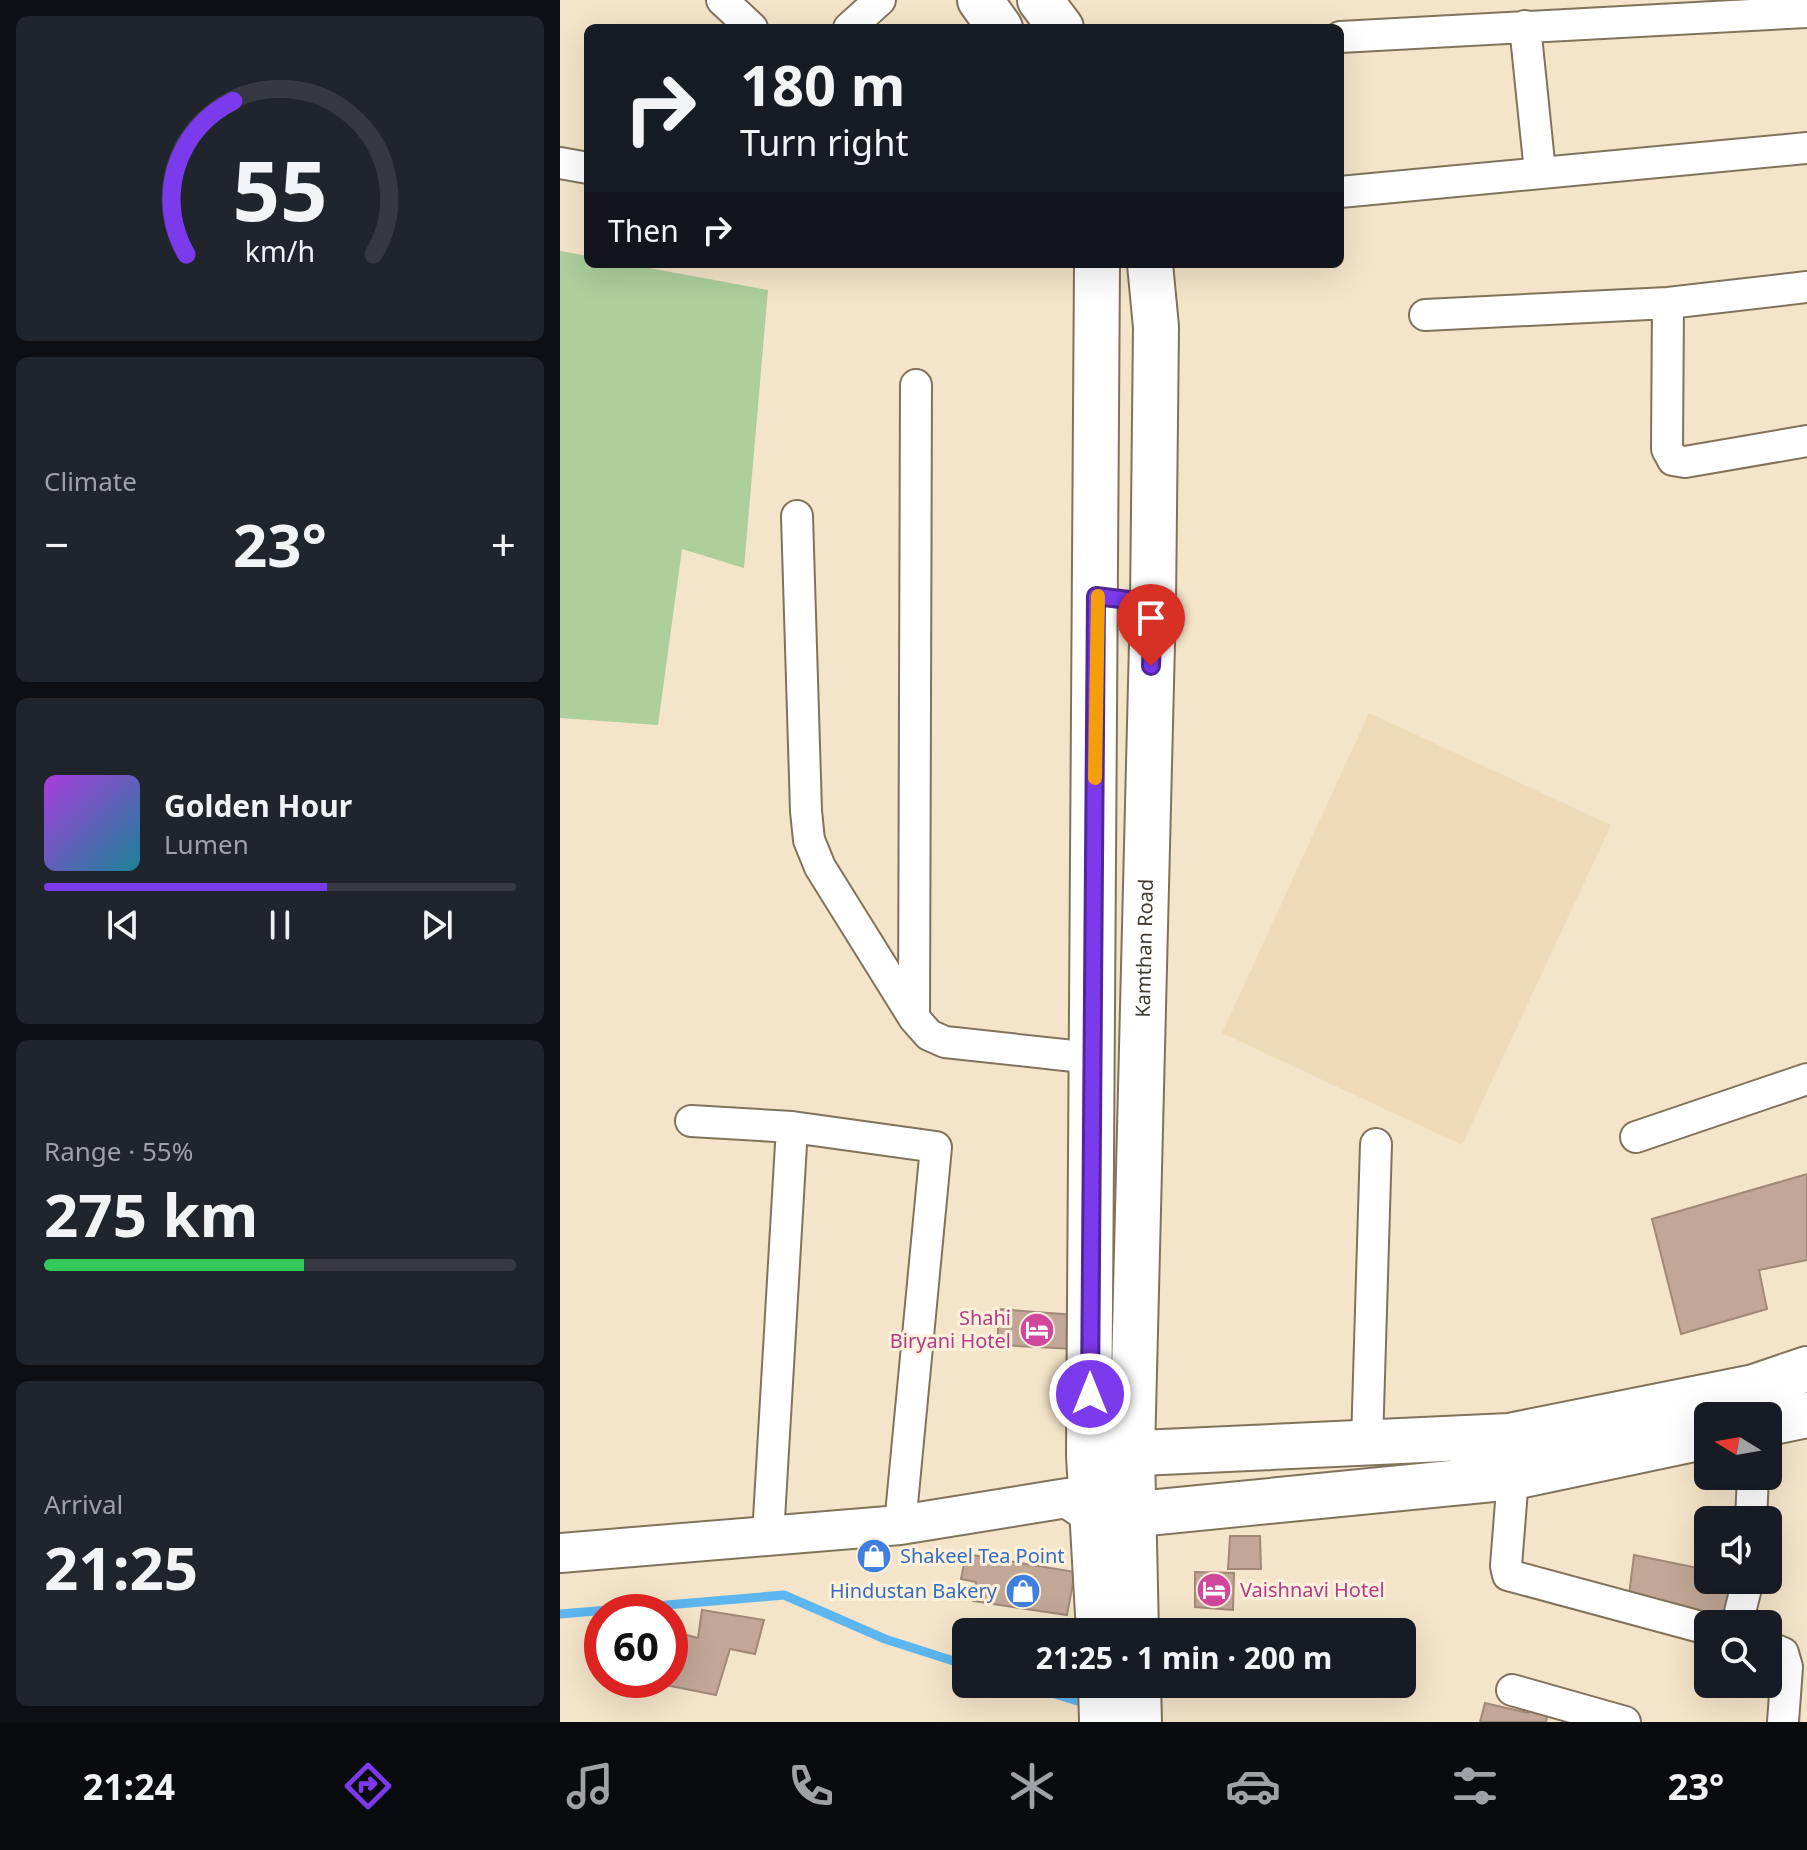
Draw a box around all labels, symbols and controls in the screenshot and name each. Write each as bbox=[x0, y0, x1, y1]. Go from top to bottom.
text: 180 m bbox=[740, 46, 905, 122]
icon: right bbox=[608, 56, 712, 160]
text: Turn right bbox=[740, 118, 908, 167]
text: 55 bbox=[232, 131, 328, 244]
icon: right bbox=[695, 208, 739, 252]
text: Then bbox=[608, 210, 679, 251]
text: km/h bbox=[245, 231, 315, 270]
text: Climate bbox=[44, 463, 137, 499]
text: 23° bbox=[233, 503, 327, 585]
text: − bbox=[44, 514, 69, 574]
text: + bbox=[491, 514, 516, 574]
pin bbox=[1117, 584, 1185, 666]
icon: arrive bbox=[1129, 596, 1173, 640]
text: Golden Hour bbox=[164, 785, 352, 826]
text: Lumen bbox=[164, 826, 249, 862]
street label: Kamthan Road bbox=[1129, 878, 1159, 1018]
icon: previous bbox=[101, 903, 145, 947]
icon: pause bbox=[258, 903, 302, 947]
icon: next bbox=[415, 903, 459, 947]
text: Range · 55% bbox=[44, 1133, 193, 1169]
text: 275 km bbox=[44, 1173, 258, 1255]
place label: Shahi Biryani Hotel bbox=[890, 1304, 1011, 1354]
hotel icon: Shahi Biryani Hotel bbox=[1018, 1311, 1056, 1349]
position arrow bbox=[1048, 1352, 1132, 1436]
north arrow bbox=[1694, 1402, 1782, 1490]
map controls bbox=[1694, 1402, 1782, 1698]
text: Arrival bbox=[44, 1486, 123, 1522]
button: sound bbox=[1694, 1506, 1782, 1594]
text: 21:25 bbox=[44, 1526, 198, 1608]
shop icon: Shakeel Tea Point bbox=[855, 1537, 893, 1575]
place label: Shakeel Tea Point bbox=[900, 1542, 1065, 1569]
hotel icon: Vaishnavi Hotel bbox=[1195, 1571, 1233, 1609]
shop icon: Hindustan Bakery bbox=[1004, 1572, 1042, 1610]
place label: Vaishnavi Hotel bbox=[1240, 1576, 1385, 1603]
place label: Hindustan Bakery bbox=[830, 1577, 998, 1604]
speed limit sign: 60 bbox=[584, 1594, 688, 1698]
button: search bbox=[1694, 1610, 1782, 1698]
text: 21:25 · 1 min · 200 m bbox=[1036, 1637, 1332, 1678]
icon: directions bbox=[340, 1758, 396, 1814]
icon: music bbox=[562, 1758, 618, 1814]
icon: phone bbox=[783, 1758, 839, 1814]
icon: climate bbox=[1004, 1758, 1060, 1814]
icon: car bbox=[1225, 1758, 1281, 1814]
icon: filters bbox=[1447, 1758, 1503, 1814]
text: 21:24 bbox=[83, 1762, 175, 1811]
text: 23° bbox=[1668, 1762, 1724, 1811]

